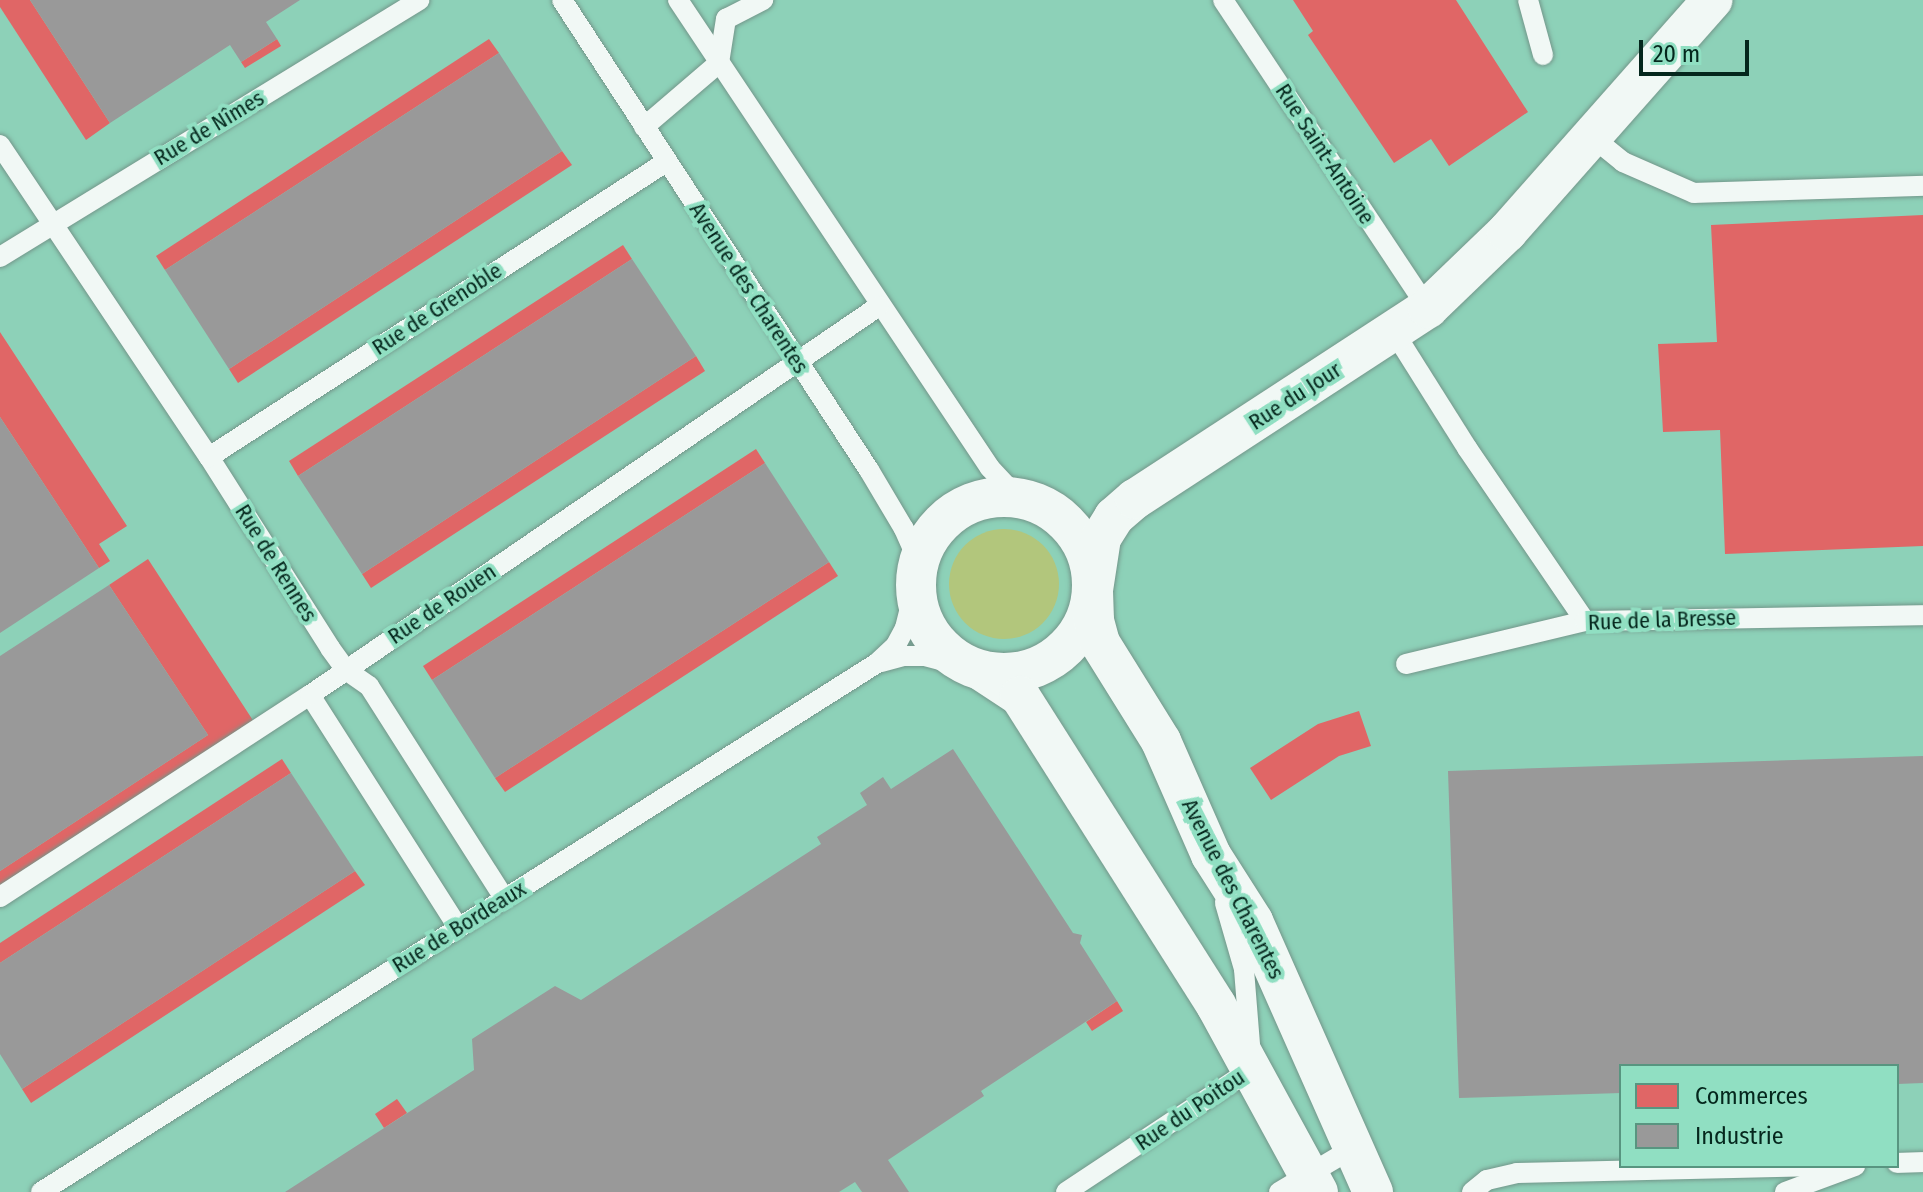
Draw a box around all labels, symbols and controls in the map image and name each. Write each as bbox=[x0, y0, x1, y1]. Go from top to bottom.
scale bar bbox=[1643, 24, 1753, 74]
text: 20 m bbox=[1653, 40, 1700, 68]
street label: Rue Saint-Antoine bbox=[1270, 79, 1380, 229]
street label: Rue de Nîmes bbox=[149, 85, 269, 171]
street label: Avenue des Charentes bbox=[684, 198, 814, 378]
street label: Rue de Grenoble bbox=[367, 257, 507, 361]
street label: Rue du Jour bbox=[1244, 356, 1346, 436]
street label: Rue de Rennes bbox=[229, 499, 323, 627]
street label: Rue de Rouen bbox=[383, 558, 501, 650]
street label: Rue de la Bresse bbox=[1587, 604, 1737, 636]
street label: Avenue des Charentes bbox=[1176, 795, 1290, 983]
street label: Rue de Bordeaux bbox=[387, 875, 531, 979]
street label: Rue du Poitou bbox=[1130, 1064, 1250, 1156]
legend bbox=[1619, 1064, 1899, 1168]
text: Commerces bbox=[1695, 1082, 1808, 1110]
text: Industrie bbox=[1695, 1122, 1784, 1150]

